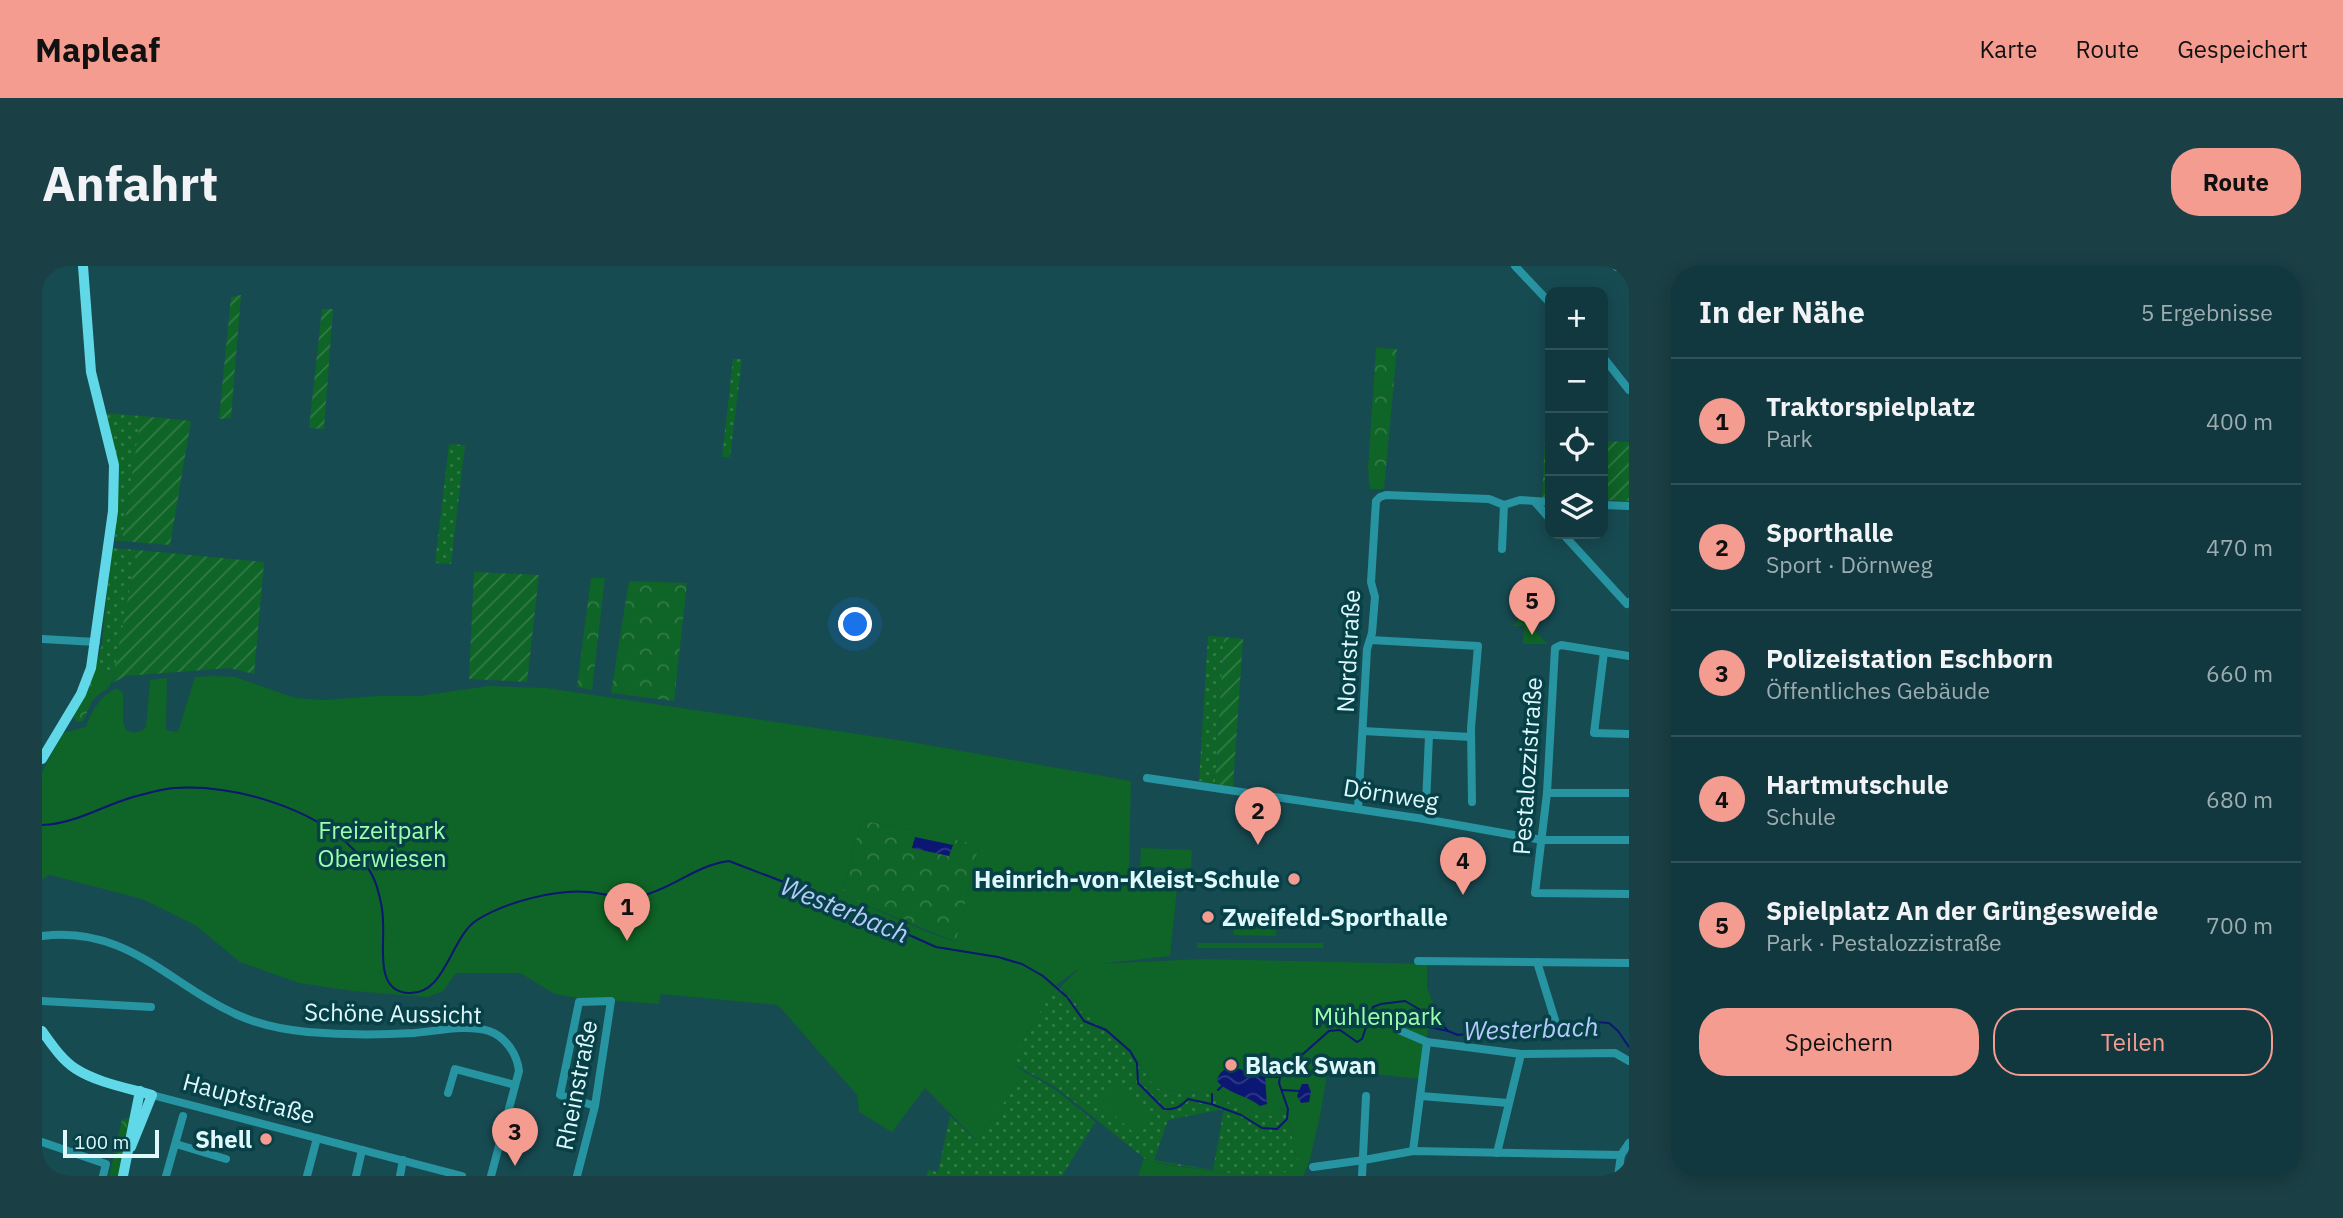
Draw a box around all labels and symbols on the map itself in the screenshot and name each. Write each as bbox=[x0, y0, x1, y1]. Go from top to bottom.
pin: 5 bbox=[1509, 577, 1555, 635]
street label: Nordstraße bbox=[1329, 589, 1367, 713]
your location bbox=[838, 607, 872, 641]
street label: Pestalozzistraße bbox=[1505, 676, 1549, 856]
street label: Dörnweg bbox=[1341, 771, 1441, 817]
pin: 2 bbox=[1235, 787, 1281, 845]
park label: Freizeitpark Oberwiesen bbox=[317, 814, 447, 874]
pin: 4 bbox=[1440, 837, 1486, 895]
place label: Heinrich-von-Kleist-Schule bbox=[974, 863, 1280, 895]
water label: Westerbach bbox=[776, 868, 914, 950]
marker: Heinrich-von-Kleist-Schule bbox=[1286, 871, 1302, 887]
pin: 1 bbox=[604, 883, 650, 941]
place label: Zweifeld-Sporthalle bbox=[1222, 901, 1448, 933]
marker: Zweifeld-Sporthalle bbox=[1200, 909, 1216, 925]
street label: Schöne Aussicht bbox=[304, 995, 482, 1031]
park label: Mühlenpark bbox=[1314, 1000, 1442, 1032]
water label: Westerbach bbox=[1463, 1009, 1599, 1047]
street label: Rheinstraße bbox=[548, 1017, 604, 1153]
place label: Black Swan bbox=[1245, 1049, 1377, 1081]
marker: Black Swan bbox=[1223, 1057, 1239, 1073]
street label: Hauptstraße bbox=[179, 1065, 319, 1131]
pin: 3 bbox=[492, 1108, 538, 1166]
place label: Shell bbox=[195, 1123, 252, 1155]
scale bar bbox=[63, 1127, 159, 1159]
marker: Shell bbox=[258, 1131, 274, 1147]

